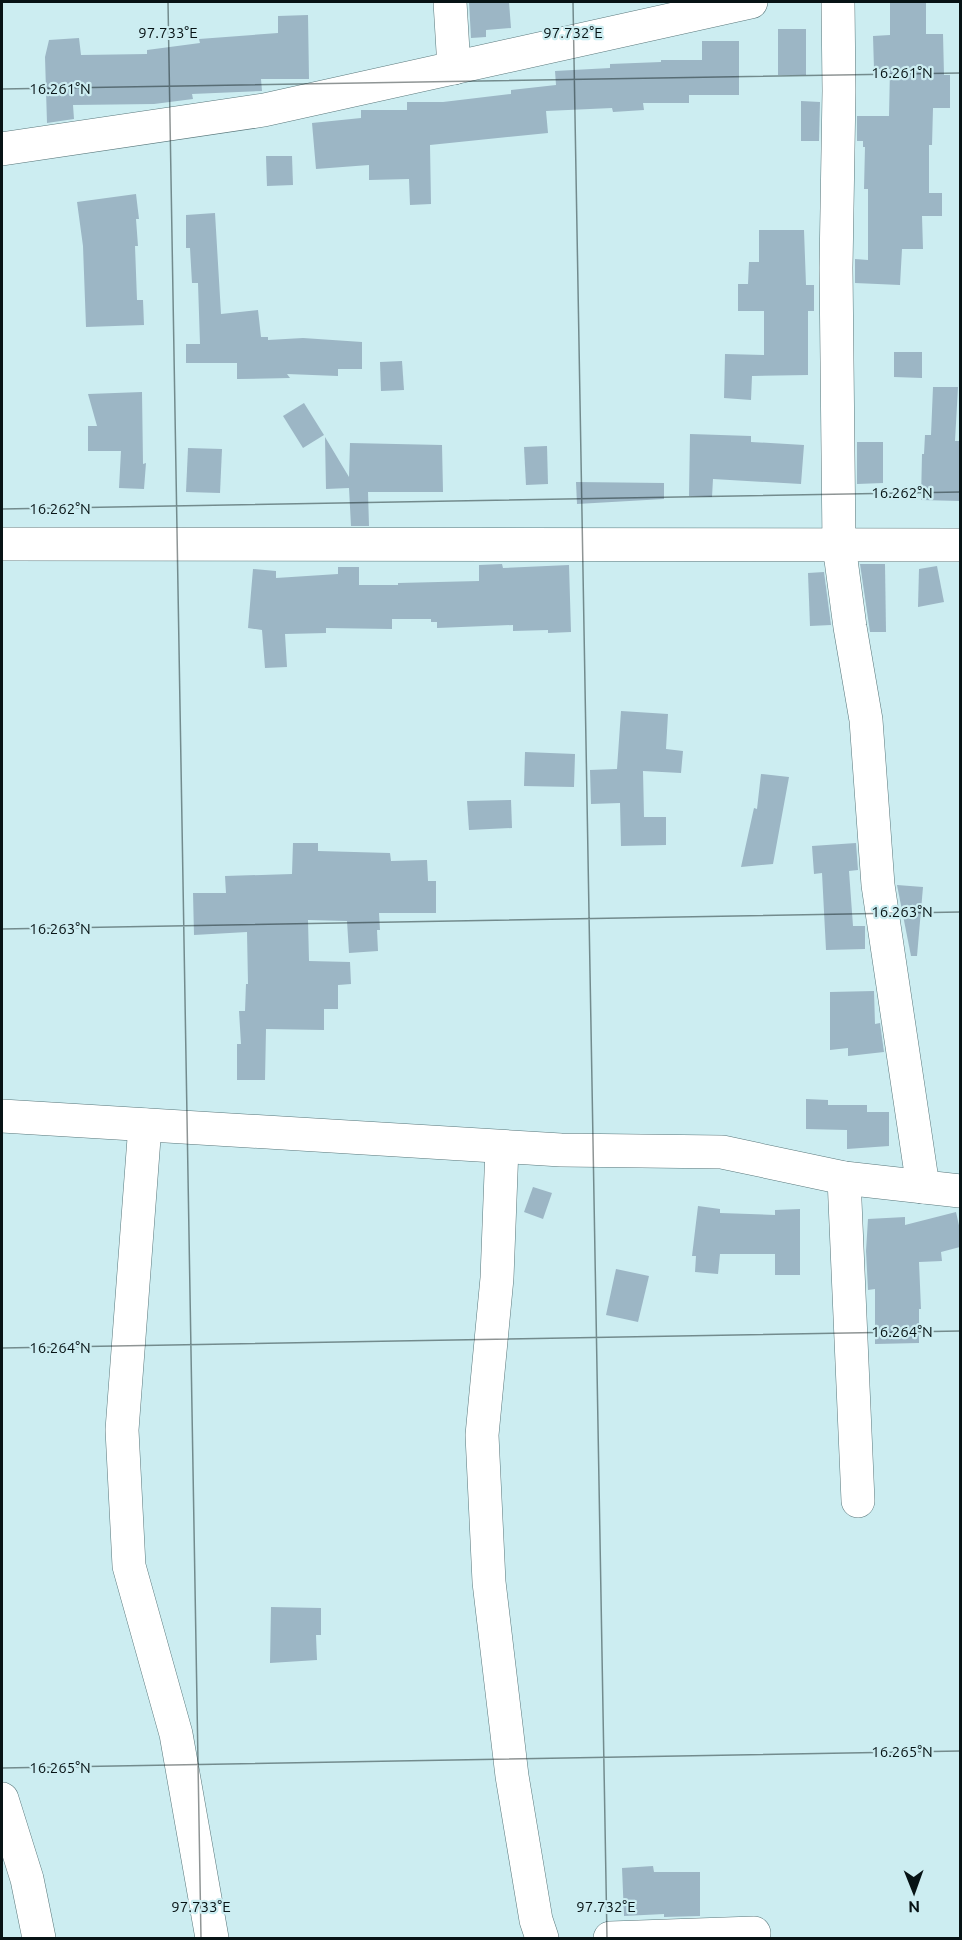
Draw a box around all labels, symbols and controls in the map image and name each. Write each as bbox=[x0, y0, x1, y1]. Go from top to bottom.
text: 97.733°E bbox=[138, 24, 198, 41]
text: 97.732°E bbox=[543, 24, 603, 41]
text: 16.261°N bbox=[871, 64, 933, 81]
text: 16.261°N bbox=[29, 80, 91, 97]
text: 16.262°N bbox=[871, 484, 933, 501]
text: 16.262°N bbox=[29, 500, 91, 517]
text: 16.263°N bbox=[871, 903, 933, 920]
text: 16.263°N bbox=[29, 920, 91, 937]
text: 16.264°N bbox=[871, 1323, 933, 1340]
text: 16.264°N bbox=[29, 1339, 91, 1356]
text: 16.265°N bbox=[871, 1743, 933, 1760]
text: 16.265°N bbox=[29, 1759, 91, 1776]
north arrow bbox=[884, 1862, 944, 1922]
text: 97.733°E bbox=[171, 1898, 231, 1915]
text: 97.732°E bbox=[576, 1898, 636, 1915]
text: N bbox=[908, 1898, 920, 1916]

